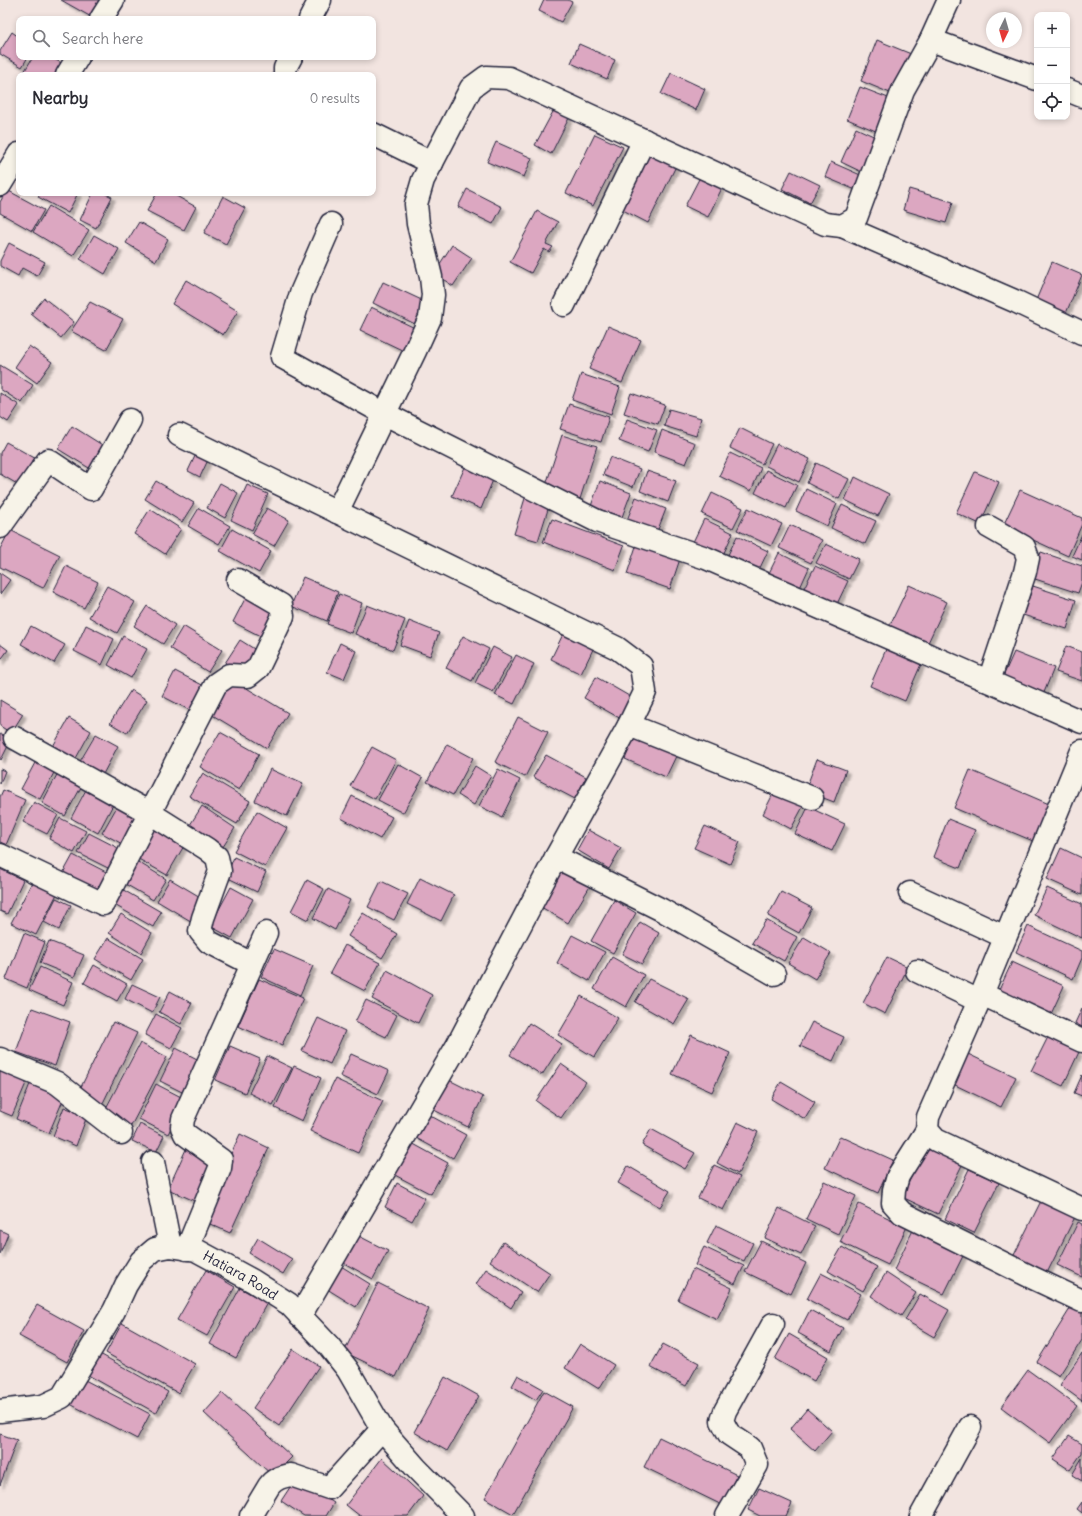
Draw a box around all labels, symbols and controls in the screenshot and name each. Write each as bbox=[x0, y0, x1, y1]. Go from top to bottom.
north arrow bbox=[986, 12, 1022, 48]
map controls bbox=[1034, 12, 1070, 120]
button: + bbox=[1034, 12, 1070, 48]
search box bbox=[16, 16, 376, 60]
icon: search bbox=[30, 27, 52, 49]
text: Search here bbox=[62, 29, 143, 48]
button: − bbox=[1034, 48, 1070, 84]
button: locate bbox=[1034, 84, 1070, 120]
text: Nearby bbox=[32, 87, 88, 109]
text: 0 results bbox=[310, 90, 360, 107]
street label: Hatiara Road bbox=[200, 1247, 282, 1304]

